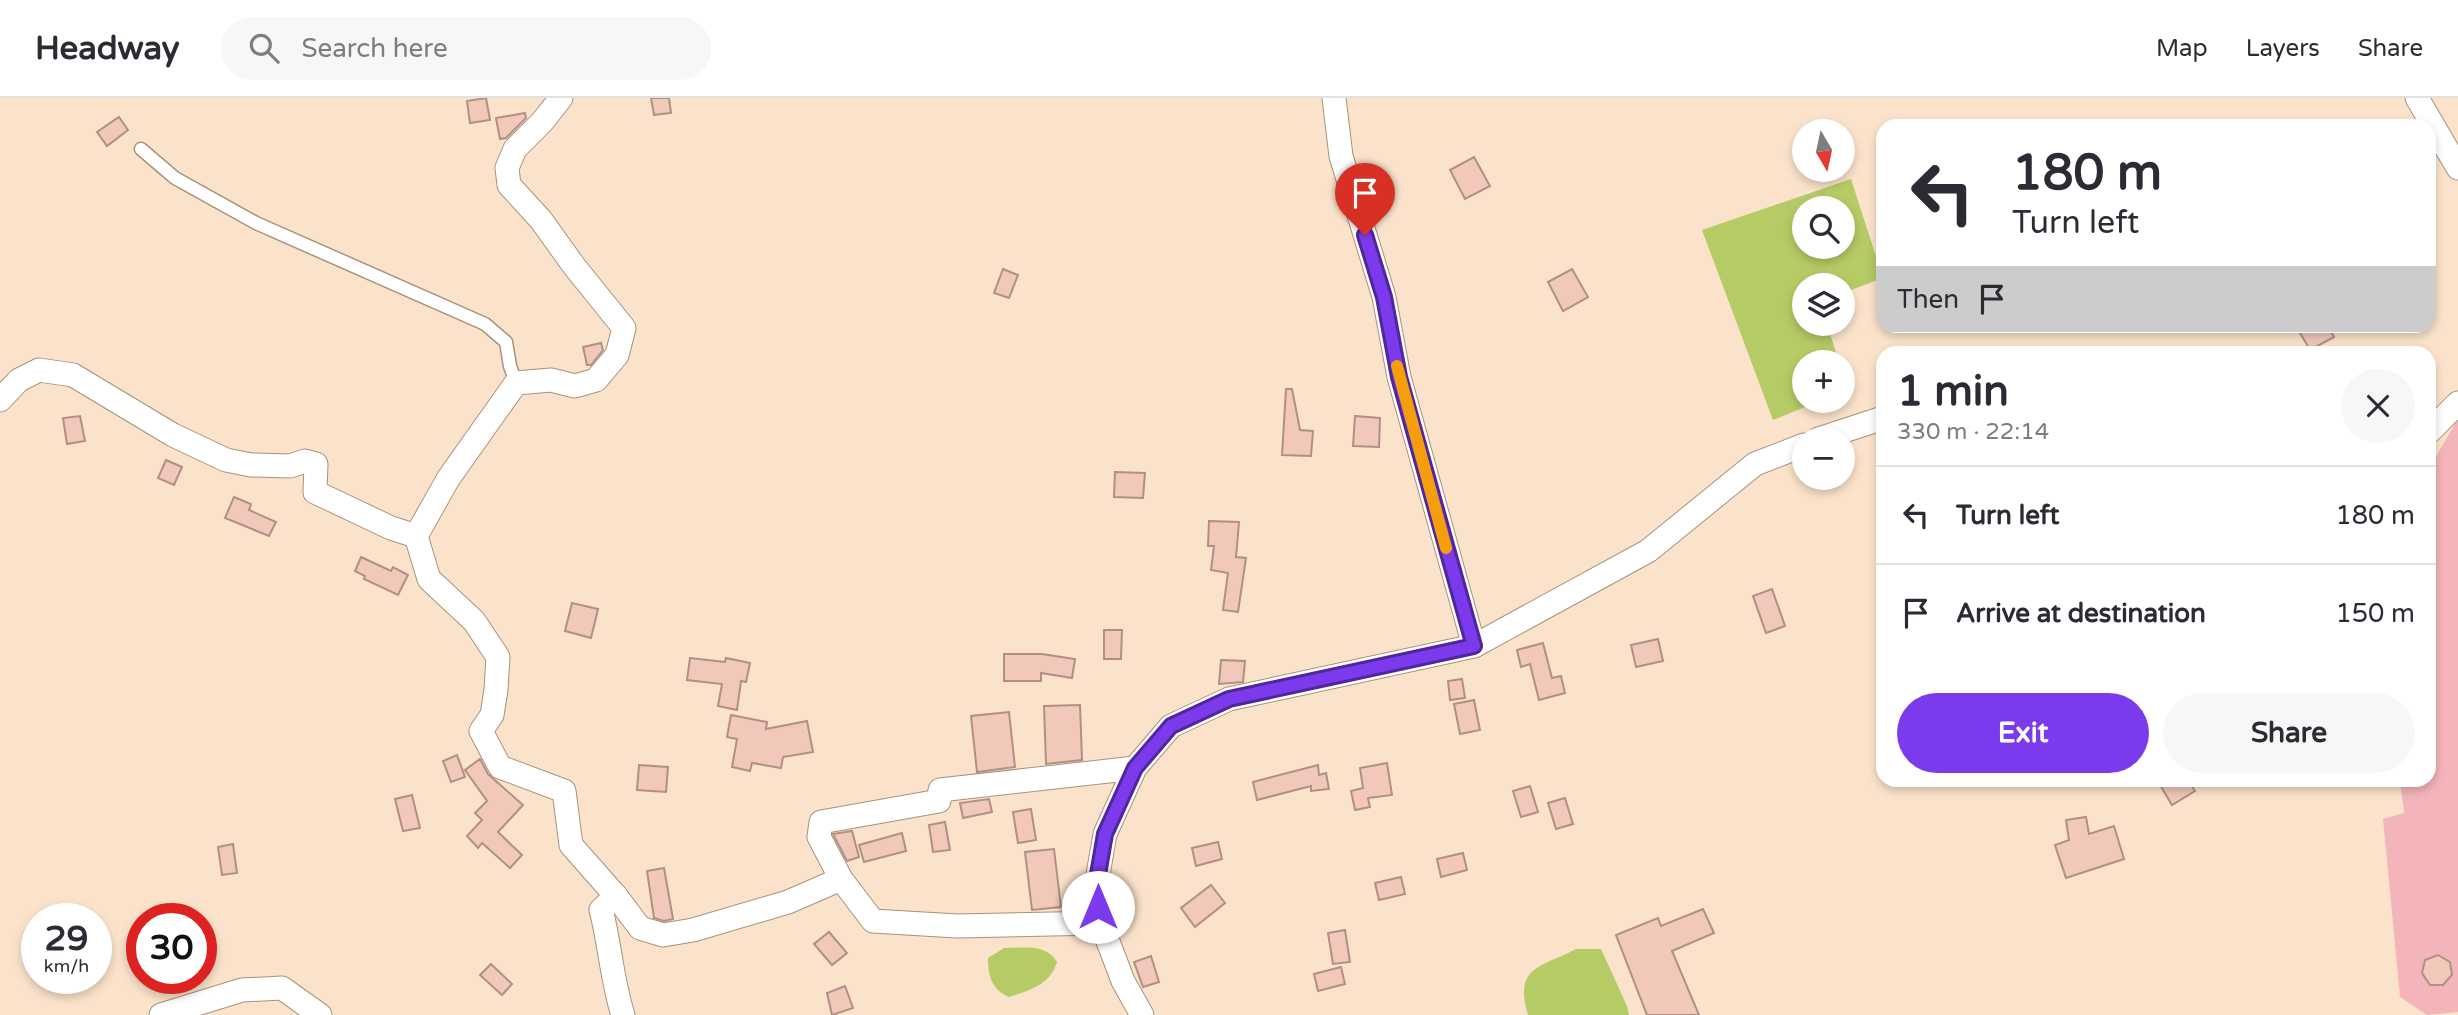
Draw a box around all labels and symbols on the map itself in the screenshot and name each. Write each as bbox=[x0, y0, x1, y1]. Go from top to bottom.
north arrow bbox=[1792, 119, 1855, 182]
pin bbox=[1335, 163, 1395, 235]
position arrow bbox=[1061, 870, 1135, 944]
speed limit sign: 30 bbox=[126, 903, 217, 994]

